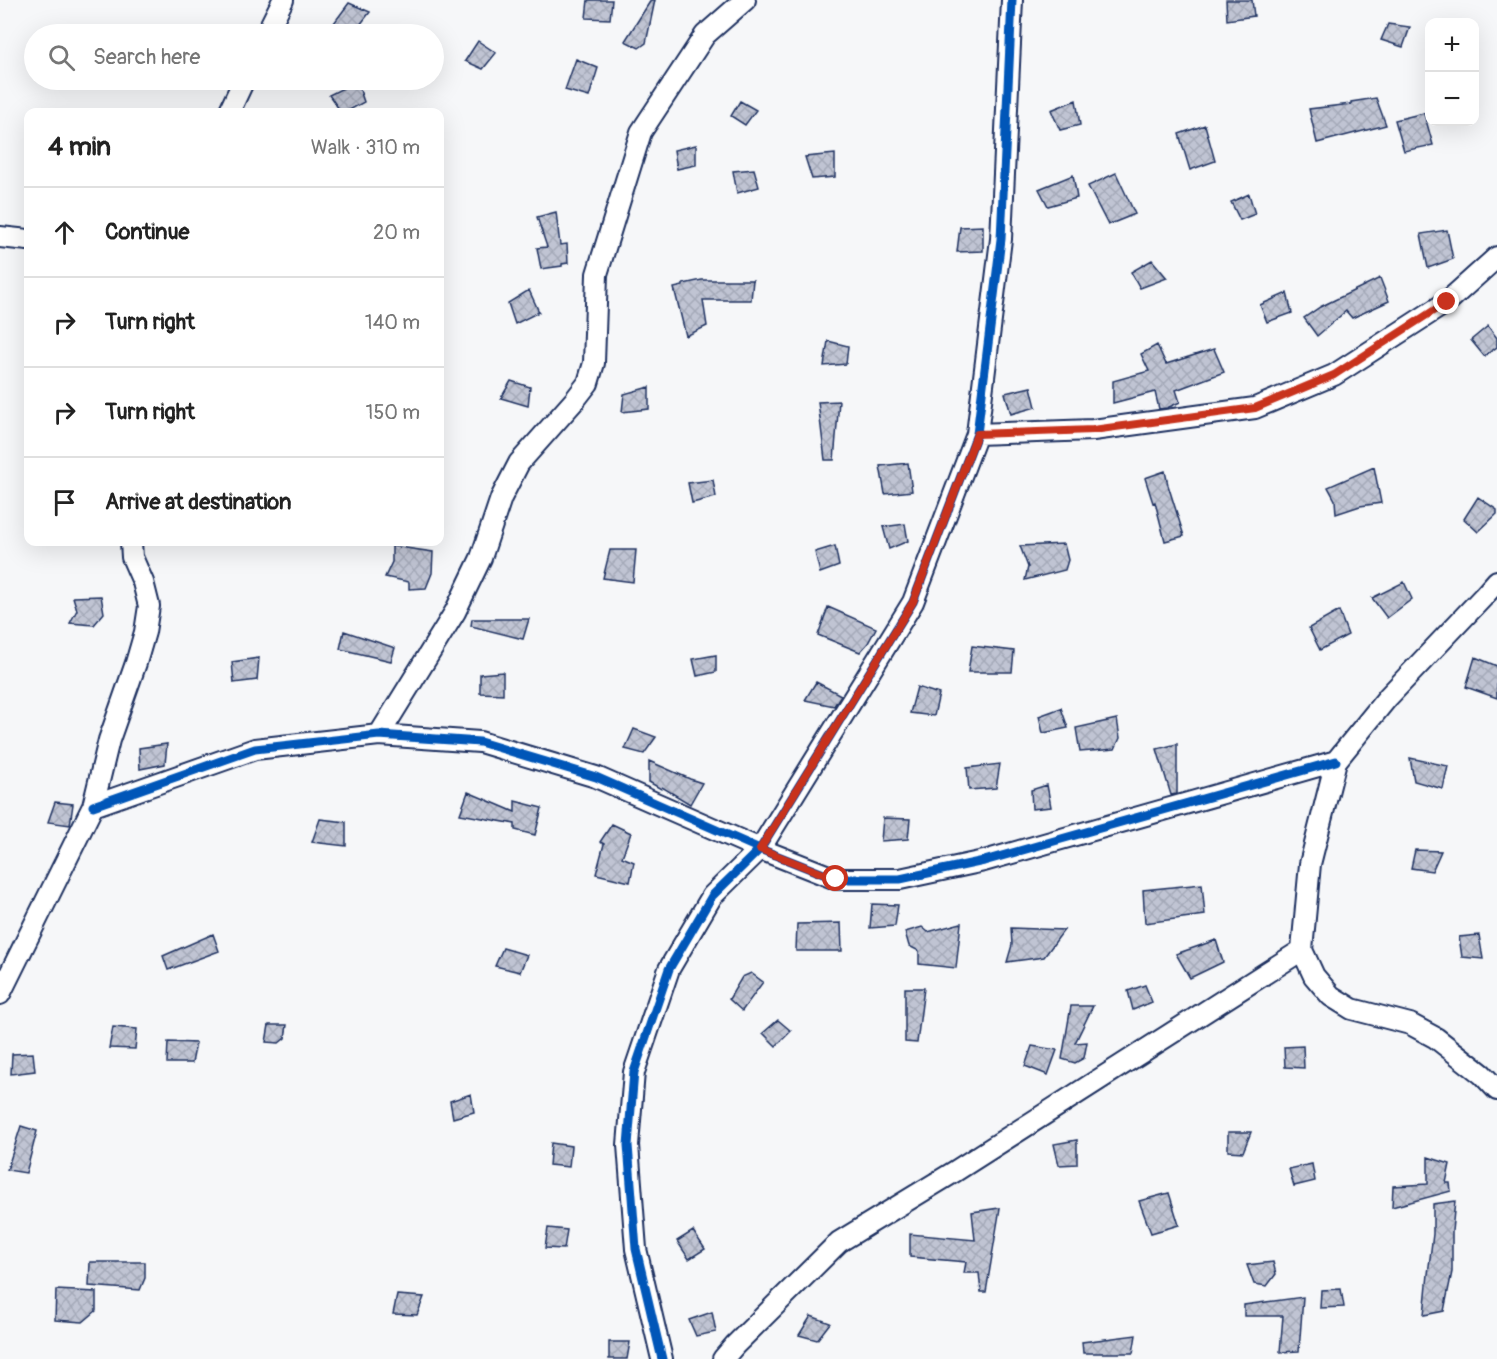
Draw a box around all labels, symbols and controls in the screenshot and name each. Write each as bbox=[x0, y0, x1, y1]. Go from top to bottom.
map controls bbox=[1425, 18, 1479, 126]
button: + bbox=[1425, 18, 1479, 72]
search box bbox=[24, 24, 444, 90]
icon: search bbox=[45, 41, 78, 74]
text: Search here bbox=[93, 43, 200, 71]
button: − bbox=[1425, 72, 1479, 126]
text: 4 min bbox=[48, 131, 111, 163]
text: Walk · 310 m bbox=[311, 135, 420, 160]
icon: ahead bbox=[48, 216, 81, 249]
text: Continue bbox=[105, 218, 189, 246]
text: 20 m bbox=[373, 220, 420, 245]
route end bbox=[1433, 288, 1459, 314]
icon: right bbox=[48, 306, 81, 339]
text: Turn right bbox=[105, 308, 195, 336]
text: 140 m bbox=[365, 310, 420, 335]
icon: right bbox=[48, 396, 81, 429]
text: Turn right bbox=[105, 398, 195, 426]
text: 150 m bbox=[366, 400, 420, 425]
icon: arrive bbox=[48, 486, 81, 519]
text: Arrive at destination bbox=[105, 488, 291, 516]
route start bbox=[822, 865, 848, 891]

